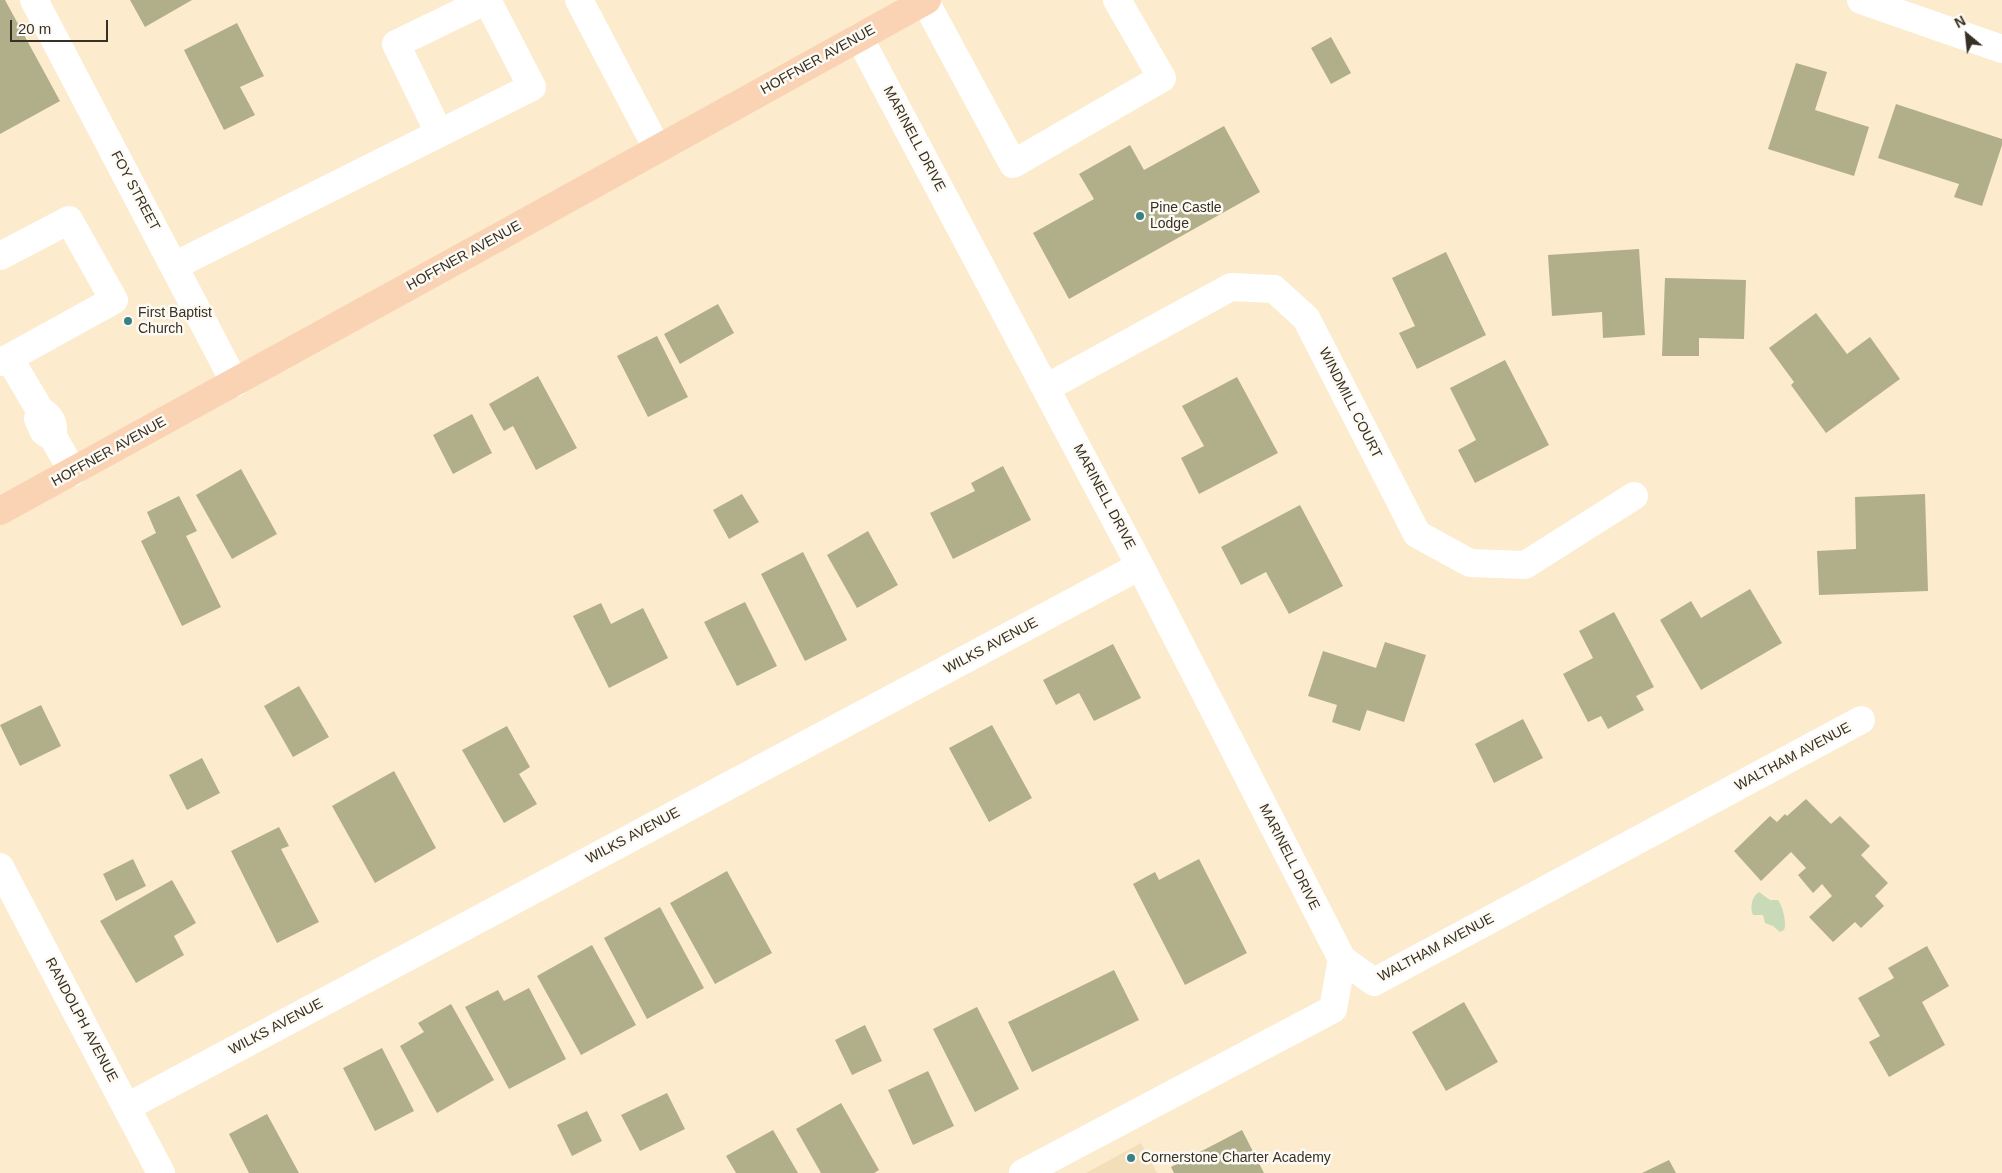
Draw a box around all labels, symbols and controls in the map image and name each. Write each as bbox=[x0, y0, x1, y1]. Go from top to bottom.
scale bar bbox=[12, 10, 110, 42]
north arrow bbox=[1942, 10, 1992, 60]
text: N bbox=[1952, 12, 1968, 31]
text: 20 m bbox=[18, 20, 51, 37]
street label: HOFFNER AVENUE bbox=[758, 22, 878, 98]
street label: MARINELL DRIVE bbox=[879, 84, 949, 194]
street label: FOY STREET bbox=[107, 148, 163, 234]
place label: Pine Castle Lodge bbox=[1150, 200, 1222, 232]
marker: Pine Castle Lodge bbox=[1134, 210, 1146, 222]
street label: HOFFNER AVENUE bbox=[404, 218, 524, 294]
place label: First Baptist Church bbox=[138, 305, 212, 338]
marker: First Baptist Church bbox=[122, 315, 134, 327]
street label: WINDMILL COURT bbox=[1315, 345, 1385, 461]
street label: HOFFNER AVENUE bbox=[49, 414, 169, 490]
street label: MARINELL DRIVE bbox=[1069, 442, 1139, 552]
street label: WILKS AVENUE bbox=[941, 614, 1041, 678]
street label: WALTHAM AVENUE bbox=[1732, 719, 1854, 795]
street label: MARINELL DRIVE bbox=[1255, 801, 1323, 913]
street label: WILKS AVENUE bbox=[583, 804, 683, 868]
street label: WALTHAM AVENUE bbox=[1375, 910, 1497, 986]
street label: RANDOLPH AVENUE bbox=[41, 955, 121, 1085]
street label: WILKS AVENUE bbox=[226, 995, 326, 1059]
place label: Cornerstone Charter Academy bbox=[1141, 1150, 1331, 1166]
marker: Cornerstone Charter Academy bbox=[1125, 1152, 1137, 1164]

